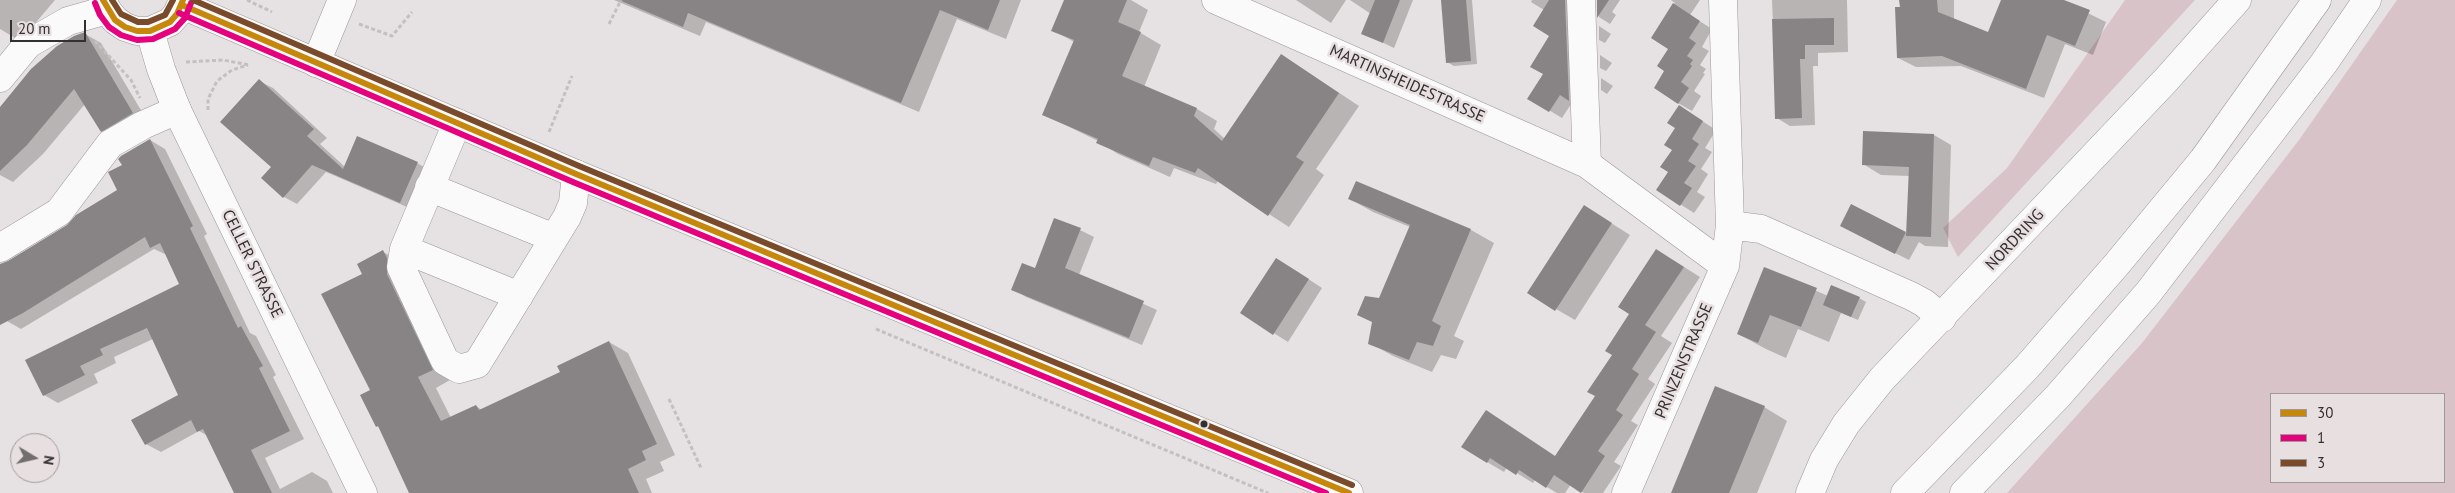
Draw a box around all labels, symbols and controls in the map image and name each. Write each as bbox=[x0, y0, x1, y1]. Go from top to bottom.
scale bar bbox=[12, 10, 89, 42]
text: 20 m bbox=[18, 19, 51, 38]
street label: MARTINSHEIDESTRASSE bbox=[1326, 41, 1488, 127]
street label: NORDRING bbox=[1982, 206, 2048, 274]
street label: CELLER STRASSE bbox=[218, 207, 286, 321]
street label: PRINZENSTRASSE bbox=[1651, 300, 1717, 422]
legend bbox=[2270, 393, 2445, 483]
text: 30 bbox=[2317, 403, 2333, 422]
unlabelled marker bbox=[1199, 419, 1209, 429]
text: 1 bbox=[2317, 428, 2325, 447]
north arrow bbox=[10, 433, 60, 483]
text: 3 bbox=[2317, 453, 2325, 472]
text: N bbox=[39, 454, 58, 466]

